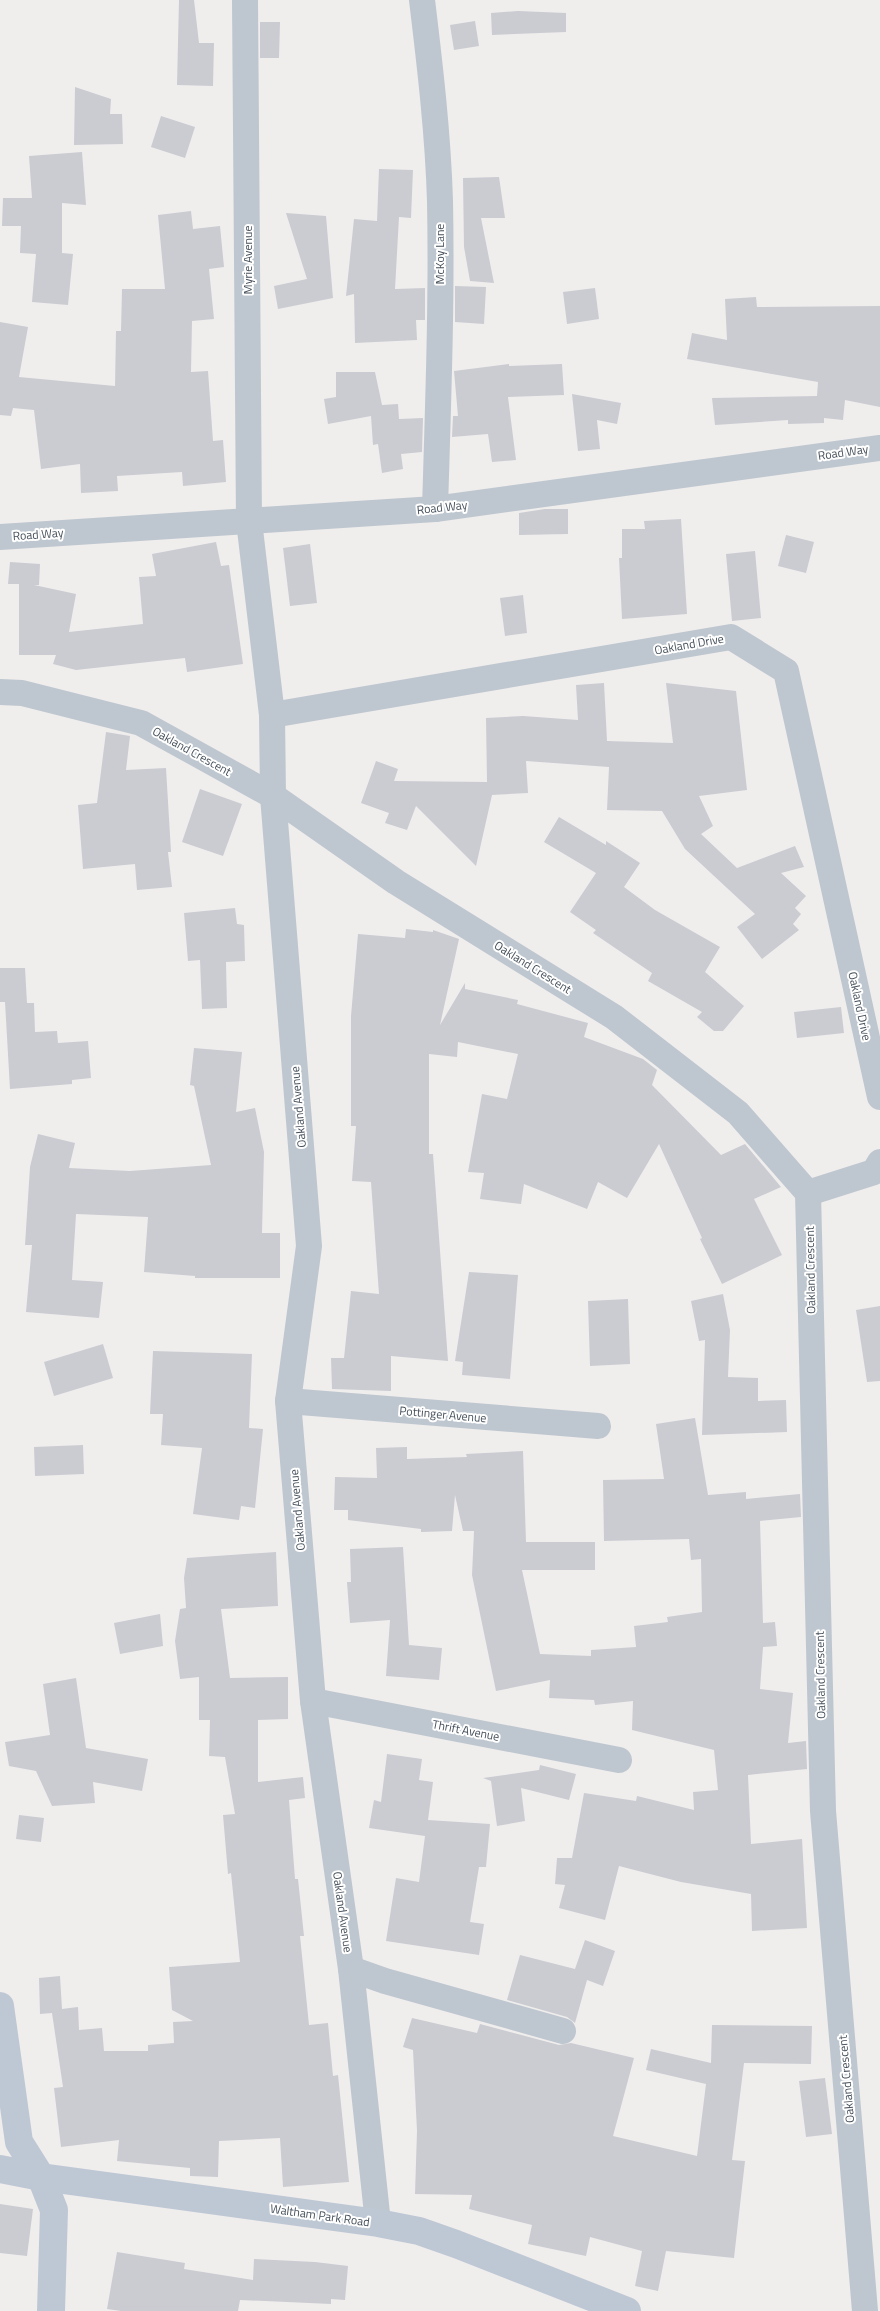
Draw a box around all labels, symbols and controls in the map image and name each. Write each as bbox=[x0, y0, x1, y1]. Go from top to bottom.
street label: McKoy Lane bbox=[430, 224, 449, 284]
street label: Myrie Avenue bbox=[238, 226, 257, 294]
street label: Road Way bbox=[817, 439, 870, 465]
street label: Road Way bbox=[416, 495, 468, 519]
street label: Road Way bbox=[12, 523, 64, 545]
street label: Oakland Drive bbox=[653, 629, 725, 659]
street label: Oakland Crescent bbox=[149, 721, 236, 781]
street label: Oakland Crescent bbox=[491, 936, 576, 999]
street label: Oakland Drive bbox=[843, 970, 877, 1042]
street label: Oakland Avenue bbox=[285, 1066, 311, 1148]
street label: Oakland Crescent bbox=[800, 1225, 820, 1314]
street label: Pottinger Avenue bbox=[399, 1401, 487, 1427]
street label: Oakland Avenue bbox=[284, 1469, 310, 1551]
street label: Oakland Crescent bbox=[810, 1630, 830, 1719]
street label: Thrift Avenue bbox=[431, 1714, 501, 1746]
street label: Oakland Avenue bbox=[328, 1870, 358, 1954]
street label: Oakland Crescent bbox=[833, 2034, 859, 2124]
street label: Waltham Park Road bbox=[269, 2199, 371, 2231]

